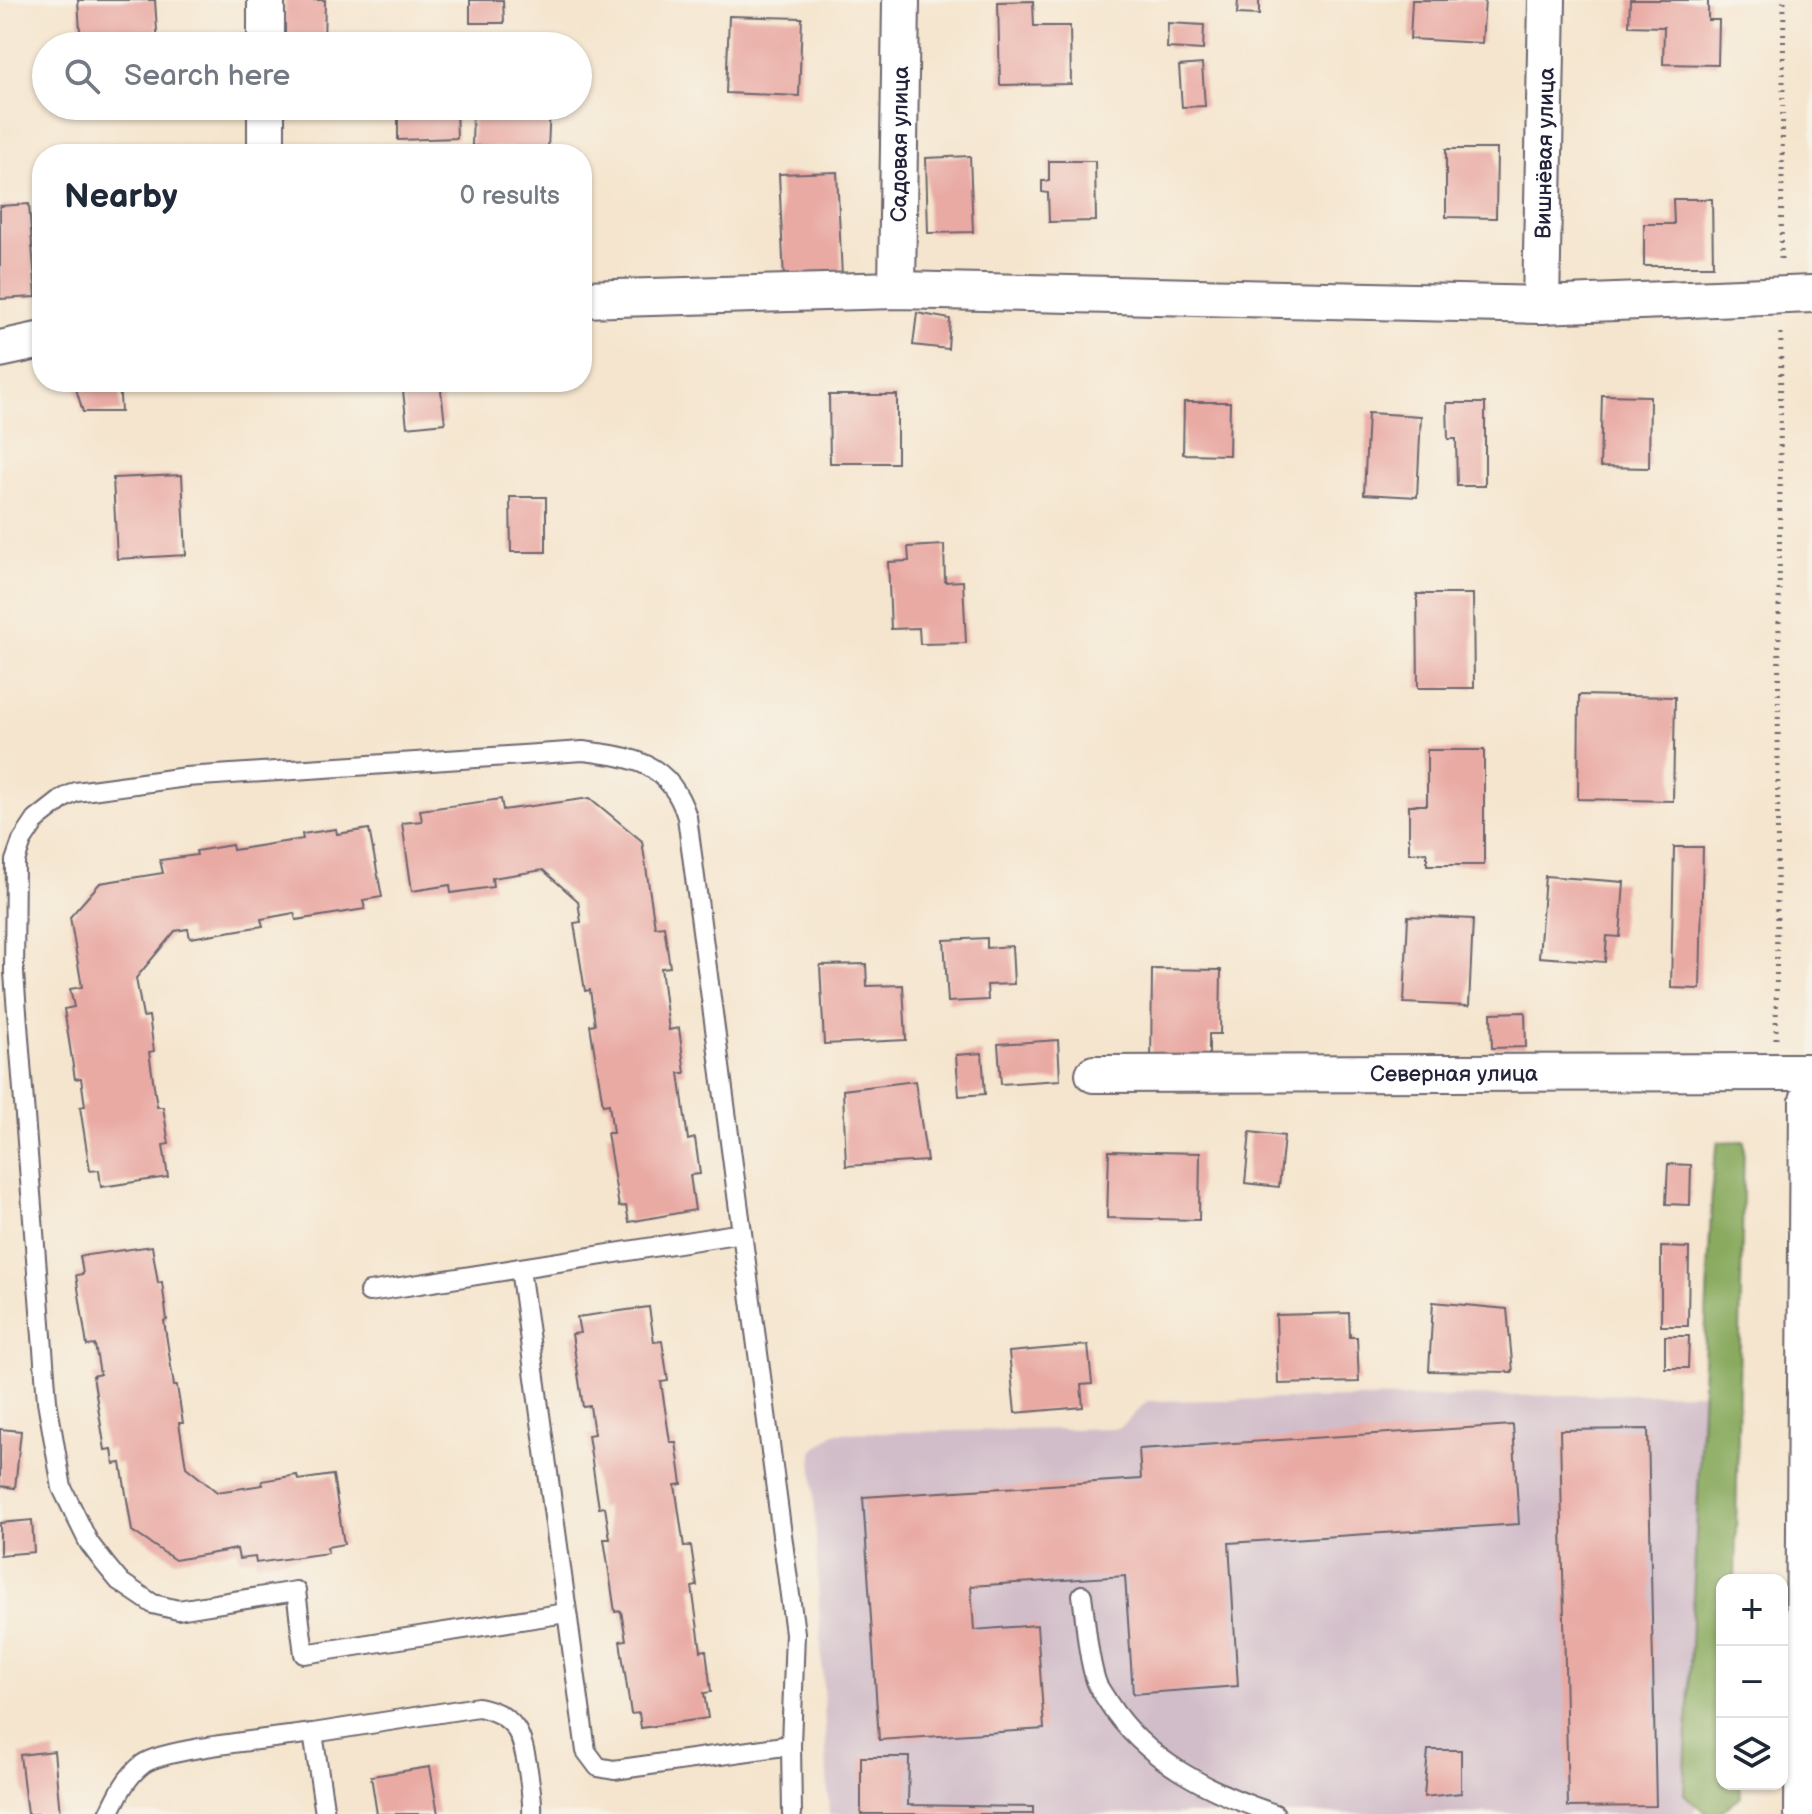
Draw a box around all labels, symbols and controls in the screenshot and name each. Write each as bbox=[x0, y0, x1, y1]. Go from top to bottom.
search box bbox=[32, 32, 592, 120]
icon: search bbox=[60, 54, 104, 98]
text: Search here bbox=[124, 58, 290, 94]
street label: Садовая улица bbox=[886, 66, 915, 222]
street label: Вишнёвая улица bbox=[1530, 67, 1561, 239]
text: Nearby bbox=[64, 176, 178, 217]
text: 0 results bbox=[460, 181, 560, 212]
street label: Северная улица bbox=[1370, 1061, 1538, 1088]
map controls bbox=[1716, 1574, 1788, 1790]
button: + bbox=[1716, 1574, 1788, 1646]
button: − bbox=[1716, 1646, 1788, 1718]
button: layers bbox=[1716, 1718, 1788, 1790]

